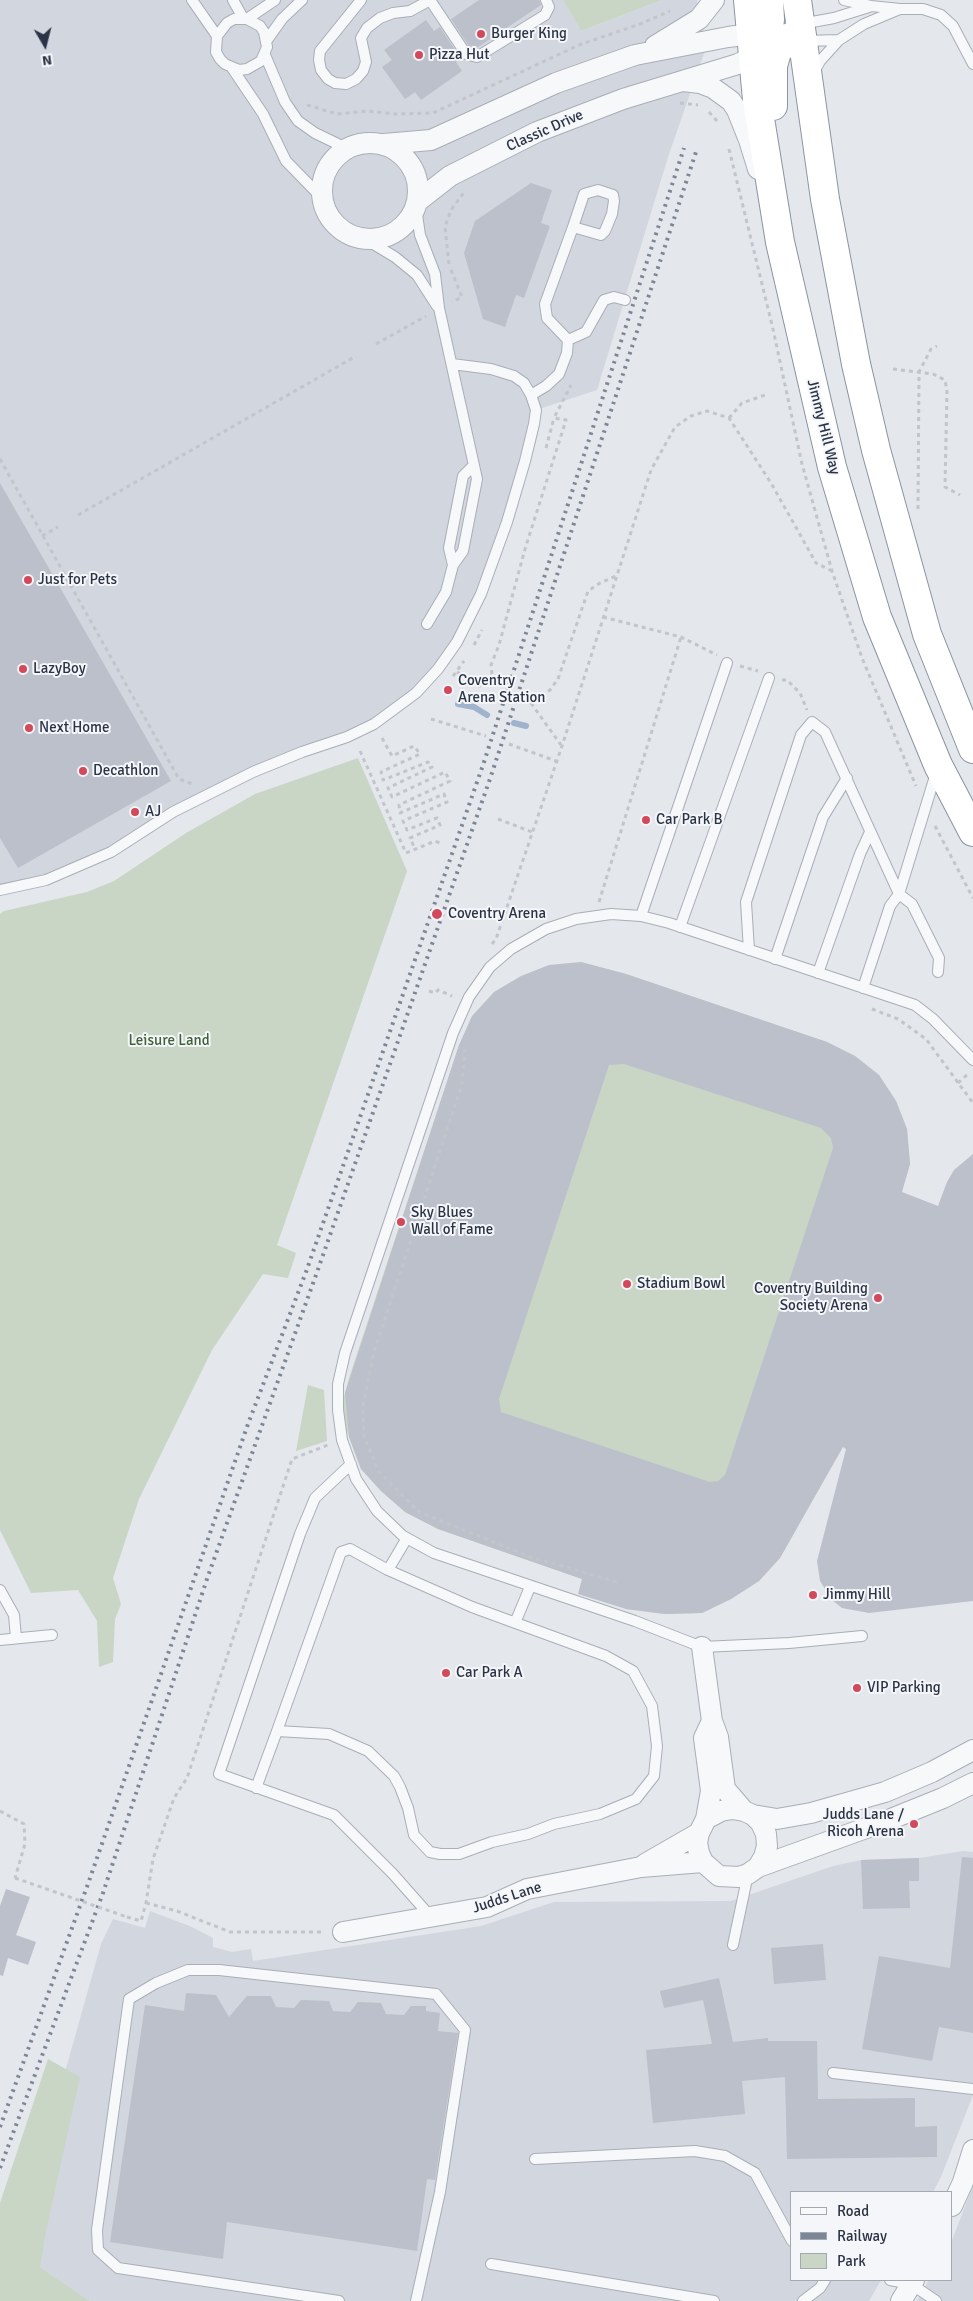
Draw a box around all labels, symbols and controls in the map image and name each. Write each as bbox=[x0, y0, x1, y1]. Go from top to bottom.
north arrow bbox=[20, 20, 70, 70]
place label: Burger King bbox=[491, 25, 567, 43]
marker: Burger King bbox=[475, 28, 487, 40]
place label: Pizza Hut bbox=[429, 46, 489, 64]
marker: Pizza Hut bbox=[413, 49, 425, 61]
text: N bbox=[41, 51, 53, 69]
street label: Classic Drive bbox=[504, 106, 586, 156]
street label: Jimmy Hill Way bbox=[802, 378, 844, 476]
place label: Just for Pets bbox=[38, 571, 117, 589]
marker: Just for Pets bbox=[22, 574, 34, 586]
place label: LazyBoy bbox=[33, 660, 86, 678]
marker: LazyBoy bbox=[17, 663, 29, 675]
place label: Coventry Arena Station bbox=[458, 672, 545, 707]
marker: Coventry Arena Station bbox=[442, 684, 454, 696]
place label: Next Home bbox=[39, 719, 110, 737]
marker: Next Home bbox=[23, 722, 35, 734]
place label: Decathlon bbox=[93, 762, 158, 780]
marker: Decathlon bbox=[77, 765, 89, 777]
place label: AJ bbox=[145, 803, 161, 821]
marker: AJ bbox=[129, 806, 141, 818]
place label: Car Park B bbox=[656, 811, 723, 829]
marker: Car Park B bbox=[640, 814, 652, 826]
place label: Coventry Arena bbox=[448, 905, 546, 923]
marker: Coventry Arena bbox=[430, 907, 444, 921]
park label: Leisure Land bbox=[128, 1032, 210, 1050]
place label: Sky Blues Wall of Fame bbox=[411, 1204, 493, 1239]
marker: Sky Blues Wall of Fame bbox=[395, 1216, 407, 1228]
place label: Stadium Bowl bbox=[637, 1275, 726, 1293]
marker: Stadium Bowl bbox=[621, 1278, 633, 1290]
place label: Coventry Building Society Arena bbox=[754, 1280, 868, 1315]
marker: Coventry Building Society Arena bbox=[872, 1292, 884, 1304]
place label: Jimmy Hill bbox=[823, 1586, 891, 1604]
marker: Jimmy Hill bbox=[807, 1589, 819, 1601]
place label: Car Park A bbox=[456, 1664, 523, 1682]
marker: Car Park A bbox=[440, 1667, 452, 1679]
place label: VIP Parking bbox=[867, 1679, 941, 1697]
marker: VIP Parking bbox=[851, 1682, 863, 1694]
place label: Judds Lane / Ricoh Arena bbox=[823, 1806, 904, 1841]
marker: Judds Lane / Ricoh Arena bbox=[908, 1818, 920, 1830]
street label: Judds Lane bbox=[470, 1878, 544, 1918]
legend bbox=[790, 2191, 953, 2281]
text: Road bbox=[837, 2202, 869, 2220]
text: Railway bbox=[837, 2227, 887, 2245]
text: Park bbox=[837, 2252, 866, 2270]

